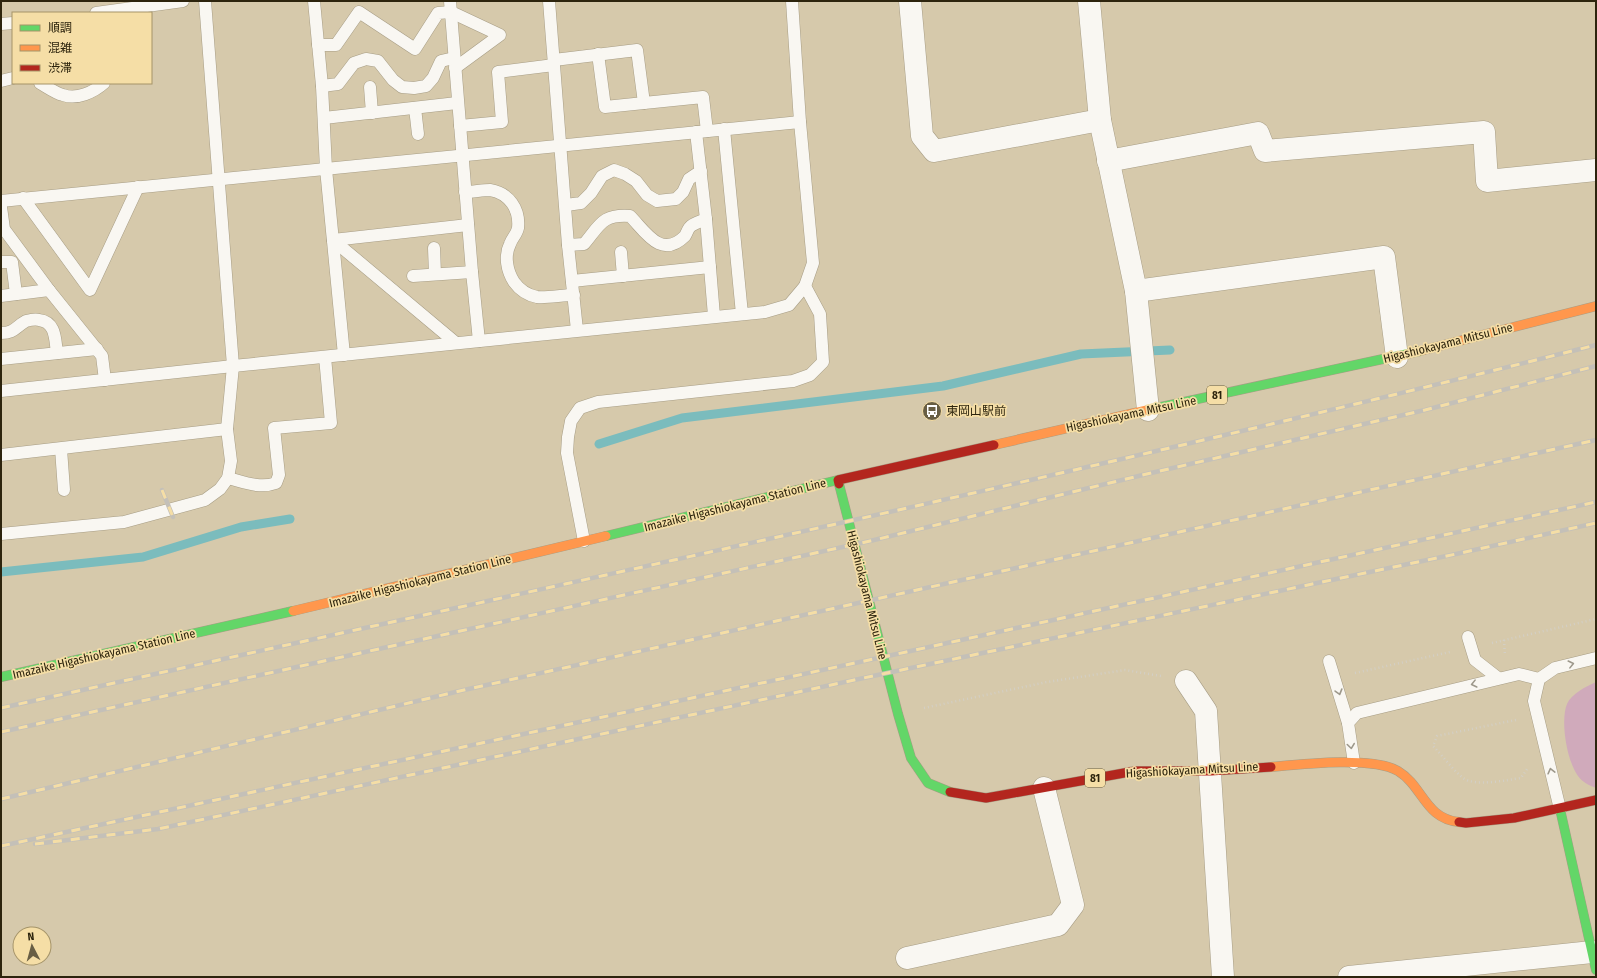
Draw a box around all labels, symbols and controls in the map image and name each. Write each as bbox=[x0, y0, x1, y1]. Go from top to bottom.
legend bbox=[12, 12, 152, 84]
text: 順調 bbox=[48, 21, 72, 35]
text: 混雑 bbox=[48, 41, 72, 55]
text: 渋滞 bbox=[48, 61, 72, 75]
street label: Higashiokayama Mitsu Line bbox=[1382, 320, 1514, 366]
road number: 81 bbox=[1207, 386, 1227, 404]
street label: Higashiokayama Mitsu Line bbox=[1065, 393, 1197, 435]
bus stop icon: 東岡山駅前 bbox=[921, 400, 943, 422]
place label: 東岡山駅前 bbox=[946, 404, 1006, 418]
street label: Imazaike Higashiokayama Station Line bbox=[643, 476, 828, 534]
street label: Higashiokayama Mitsu Line bbox=[844, 529, 890, 661]
street label: Imazaike Higashiokayama Station Line bbox=[328, 552, 513, 610]
street label: Imazaike Higashiokayama Station Line bbox=[11, 626, 197, 682]
one-way arrow bbox=[1567, 660, 1574, 669]
one-way arrow bbox=[1471, 679, 1478, 687]
one-way arrow bbox=[1334, 688, 1343, 695]
one-way arrow bbox=[1346, 743, 1355, 749]
street label: Higashiokayama Mitsu Line bbox=[1125, 760, 1259, 780]
one-way arrow bbox=[1547, 767, 1555, 774]
road number: 81 bbox=[1085, 769, 1105, 787]
north arrow bbox=[12, 926, 52, 966]
text: N bbox=[27, 930, 35, 943]

